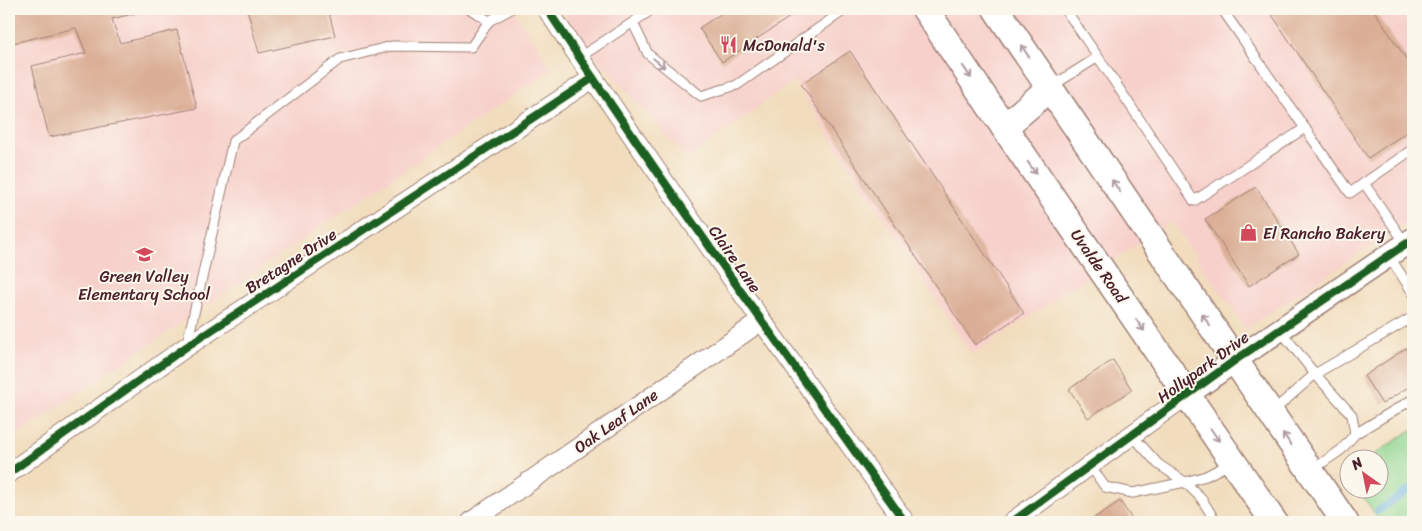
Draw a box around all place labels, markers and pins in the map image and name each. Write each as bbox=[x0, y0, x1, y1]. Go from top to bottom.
place label: McDonald's bbox=[743, 31, 825, 60]
restaurant icon: McDonald's bbox=[719, 35, 739, 55]
place label: El Rancho Bakery bbox=[1263, 219, 1386, 248]
shop icon: El Rancho Bakery bbox=[1239, 223, 1259, 243]
school or university icon: Green Valley Elementary School bbox=[134, 245, 154, 265]
place label: Green Valley Elementary School bbox=[78, 262, 210, 309]

